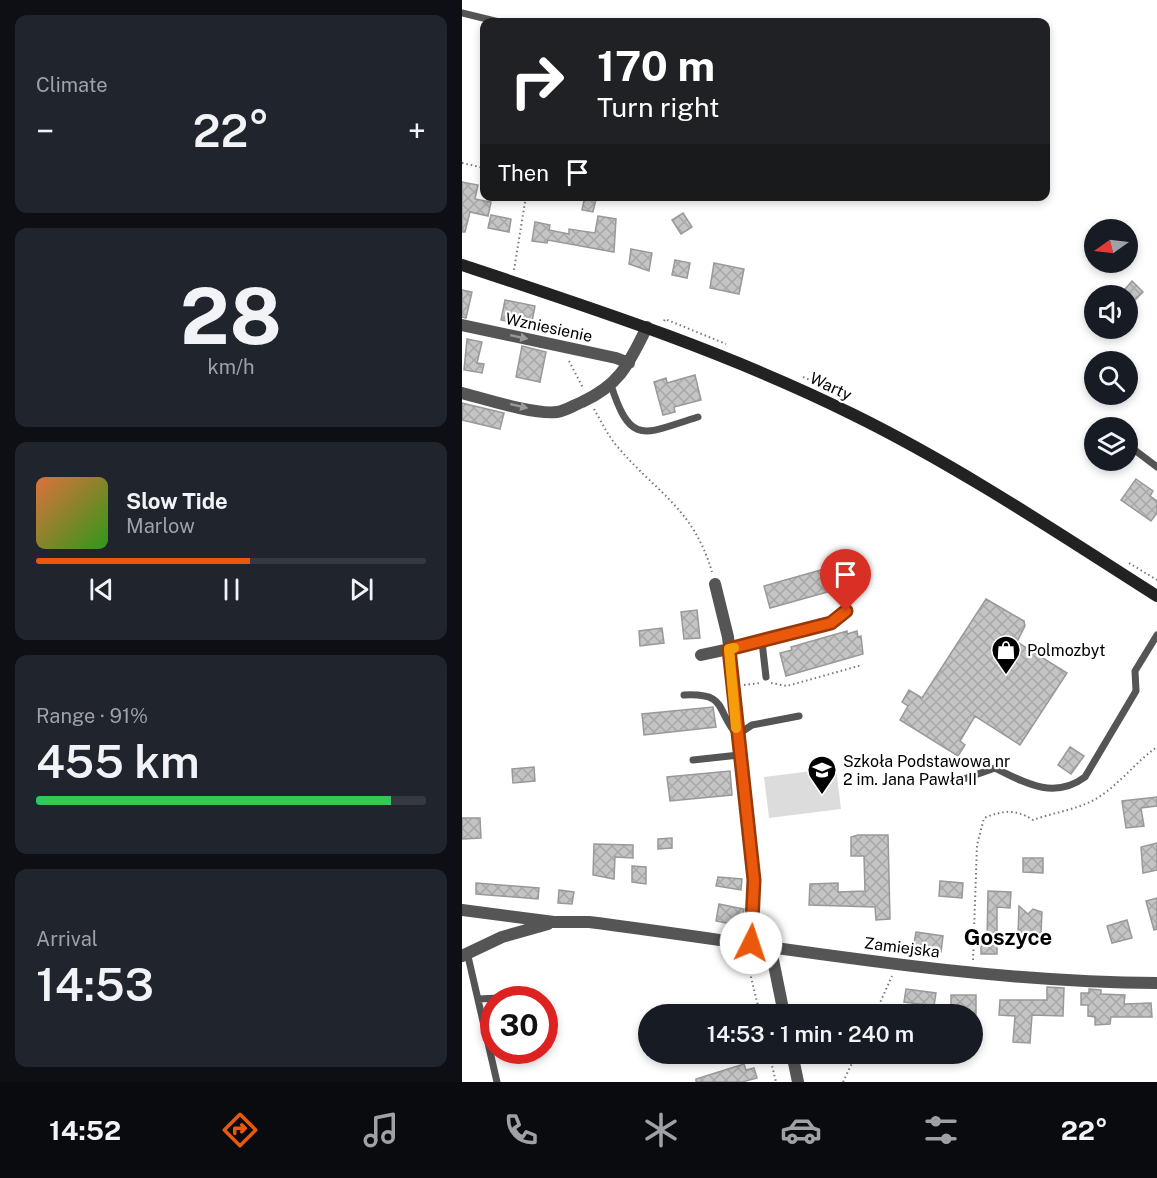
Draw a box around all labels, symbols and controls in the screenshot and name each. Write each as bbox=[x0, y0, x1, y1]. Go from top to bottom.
text: 170 m bbox=[597, 41, 715, 90]
icon: right bbox=[498, 42, 576, 120]
text: Climate bbox=[36, 73, 108, 97]
text: Turn right bbox=[597, 91, 720, 123]
text: 22° bbox=[193, 104, 269, 157]
text: − bbox=[36, 112, 54, 150]
text: + bbox=[408, 112, 426, 150]
icon: arrive bbox=[561, 156, 594, 189]
text: Then bbox=[498, 160, 549, 186]
north arrow bbox=[1084, 219, 1138, 273]
map controls bbox=[1084, 219, 1138, 471]
text: 28 bbox=[180, 270, 282, 362]
button: sound bbox=[1084, 285, 1138, 339]
street label: Wzniesienie bbox=[504, 309, 594, 346]
one-way arrow bbox=[510, 333, 529, 343]
button: search bbox=[1084, 351, 1138, 405]
text: km/h bbox=[207, 355, 255, 379]
street label: Warty bbox=[807, 368, 855, 405]
one-way arrow bbox=[510, 402, 528, 412]
button: layers bbox=[1084, 417, 1138, 471]
text: Slow Tide bbox=[126, 488, 228, 514]
text: Marlow bbox=[126, 514, 195, 538]
pin bbox=[820, 549, 871, 611]
icon: arrive bbox=[829, 558, 862, 591]
icon: previous bbox=[85, 573, 118, 606]
icon: pause bbox=[215, 573, 248, 606]
icon: next bbox=[345, 573, 378, 606]
shop icon: Polmozbyt bbox=[990, 634, 1022, 676]
place label: Polmozbyt bbox=[1027, 641, 1106, 660]
text: Range · 91% bbox=[36, 704, 148, 728]
text: 455 km bbox=[36, 735, 200, 788]
place label: Szkoła Podstawowa nr 2 im. Jana Pawła II bbox=[843, 752, 1010, 789]
school or university icon: Szkoła Podstawowa nr 2 im. Jana Pawła II bbox=[806, 754, 838, 796]
position arrow bbox=[719, 911, 783, 975]
district label: Goszyce bbox=[964, 924, 1052, 950]
text: Arrival bbox=[36, 927, 98, 951]
street label: Zamiejska bbox=[863, 933, 941, 962]
text: 14:53 bbox=[36, 958, 154, 1011]
speed limit sign: 30 bbox=[480, 986, 558, 1064]
text: 14:53 · 1 min · 240 m bbox=[707, 1021, 914, 1047]
icon: directions bbox=[219, 1109, 261, 1151]
icon: music bbox=[360, 1109, 402, 1151]
icon: phone bbox=[500, 1109, 542, 1151]
icon: climate bbox=[640, 1109, 682, 1151]
icon: car bbox=[780, 1109, 822, 1151]
icon: filters bbox=[920, 1109, 962, 1151]
text: 14:52 bbox=[49, 1114, 121, 1146]
text: 22° bbox=[1061, 1114, 1108, 1146]

